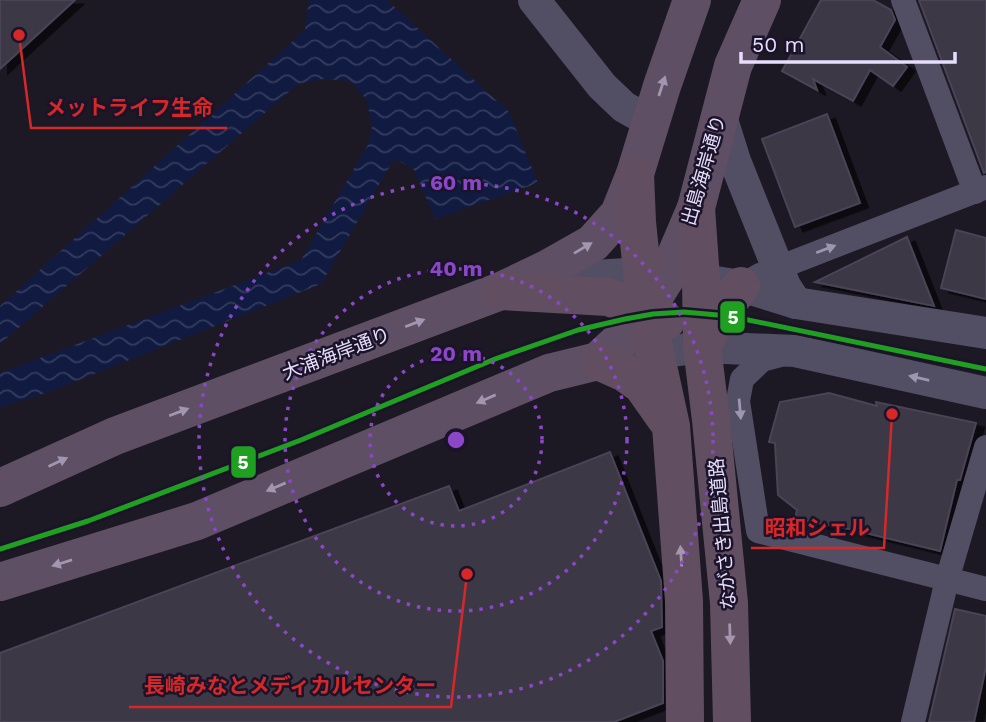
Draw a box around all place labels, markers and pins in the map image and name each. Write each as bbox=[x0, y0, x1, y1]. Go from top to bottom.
callout: メットライフ生命 bbox=[31, 86, 227, 128]
centre of rings bbox=[444, 428, 468, 452]
callout: 昭和シェル bbox=[751, 506, 884, 548]
callout: 長崎みなとメディカルセンター bbox=[129, 665, 451, 707]

